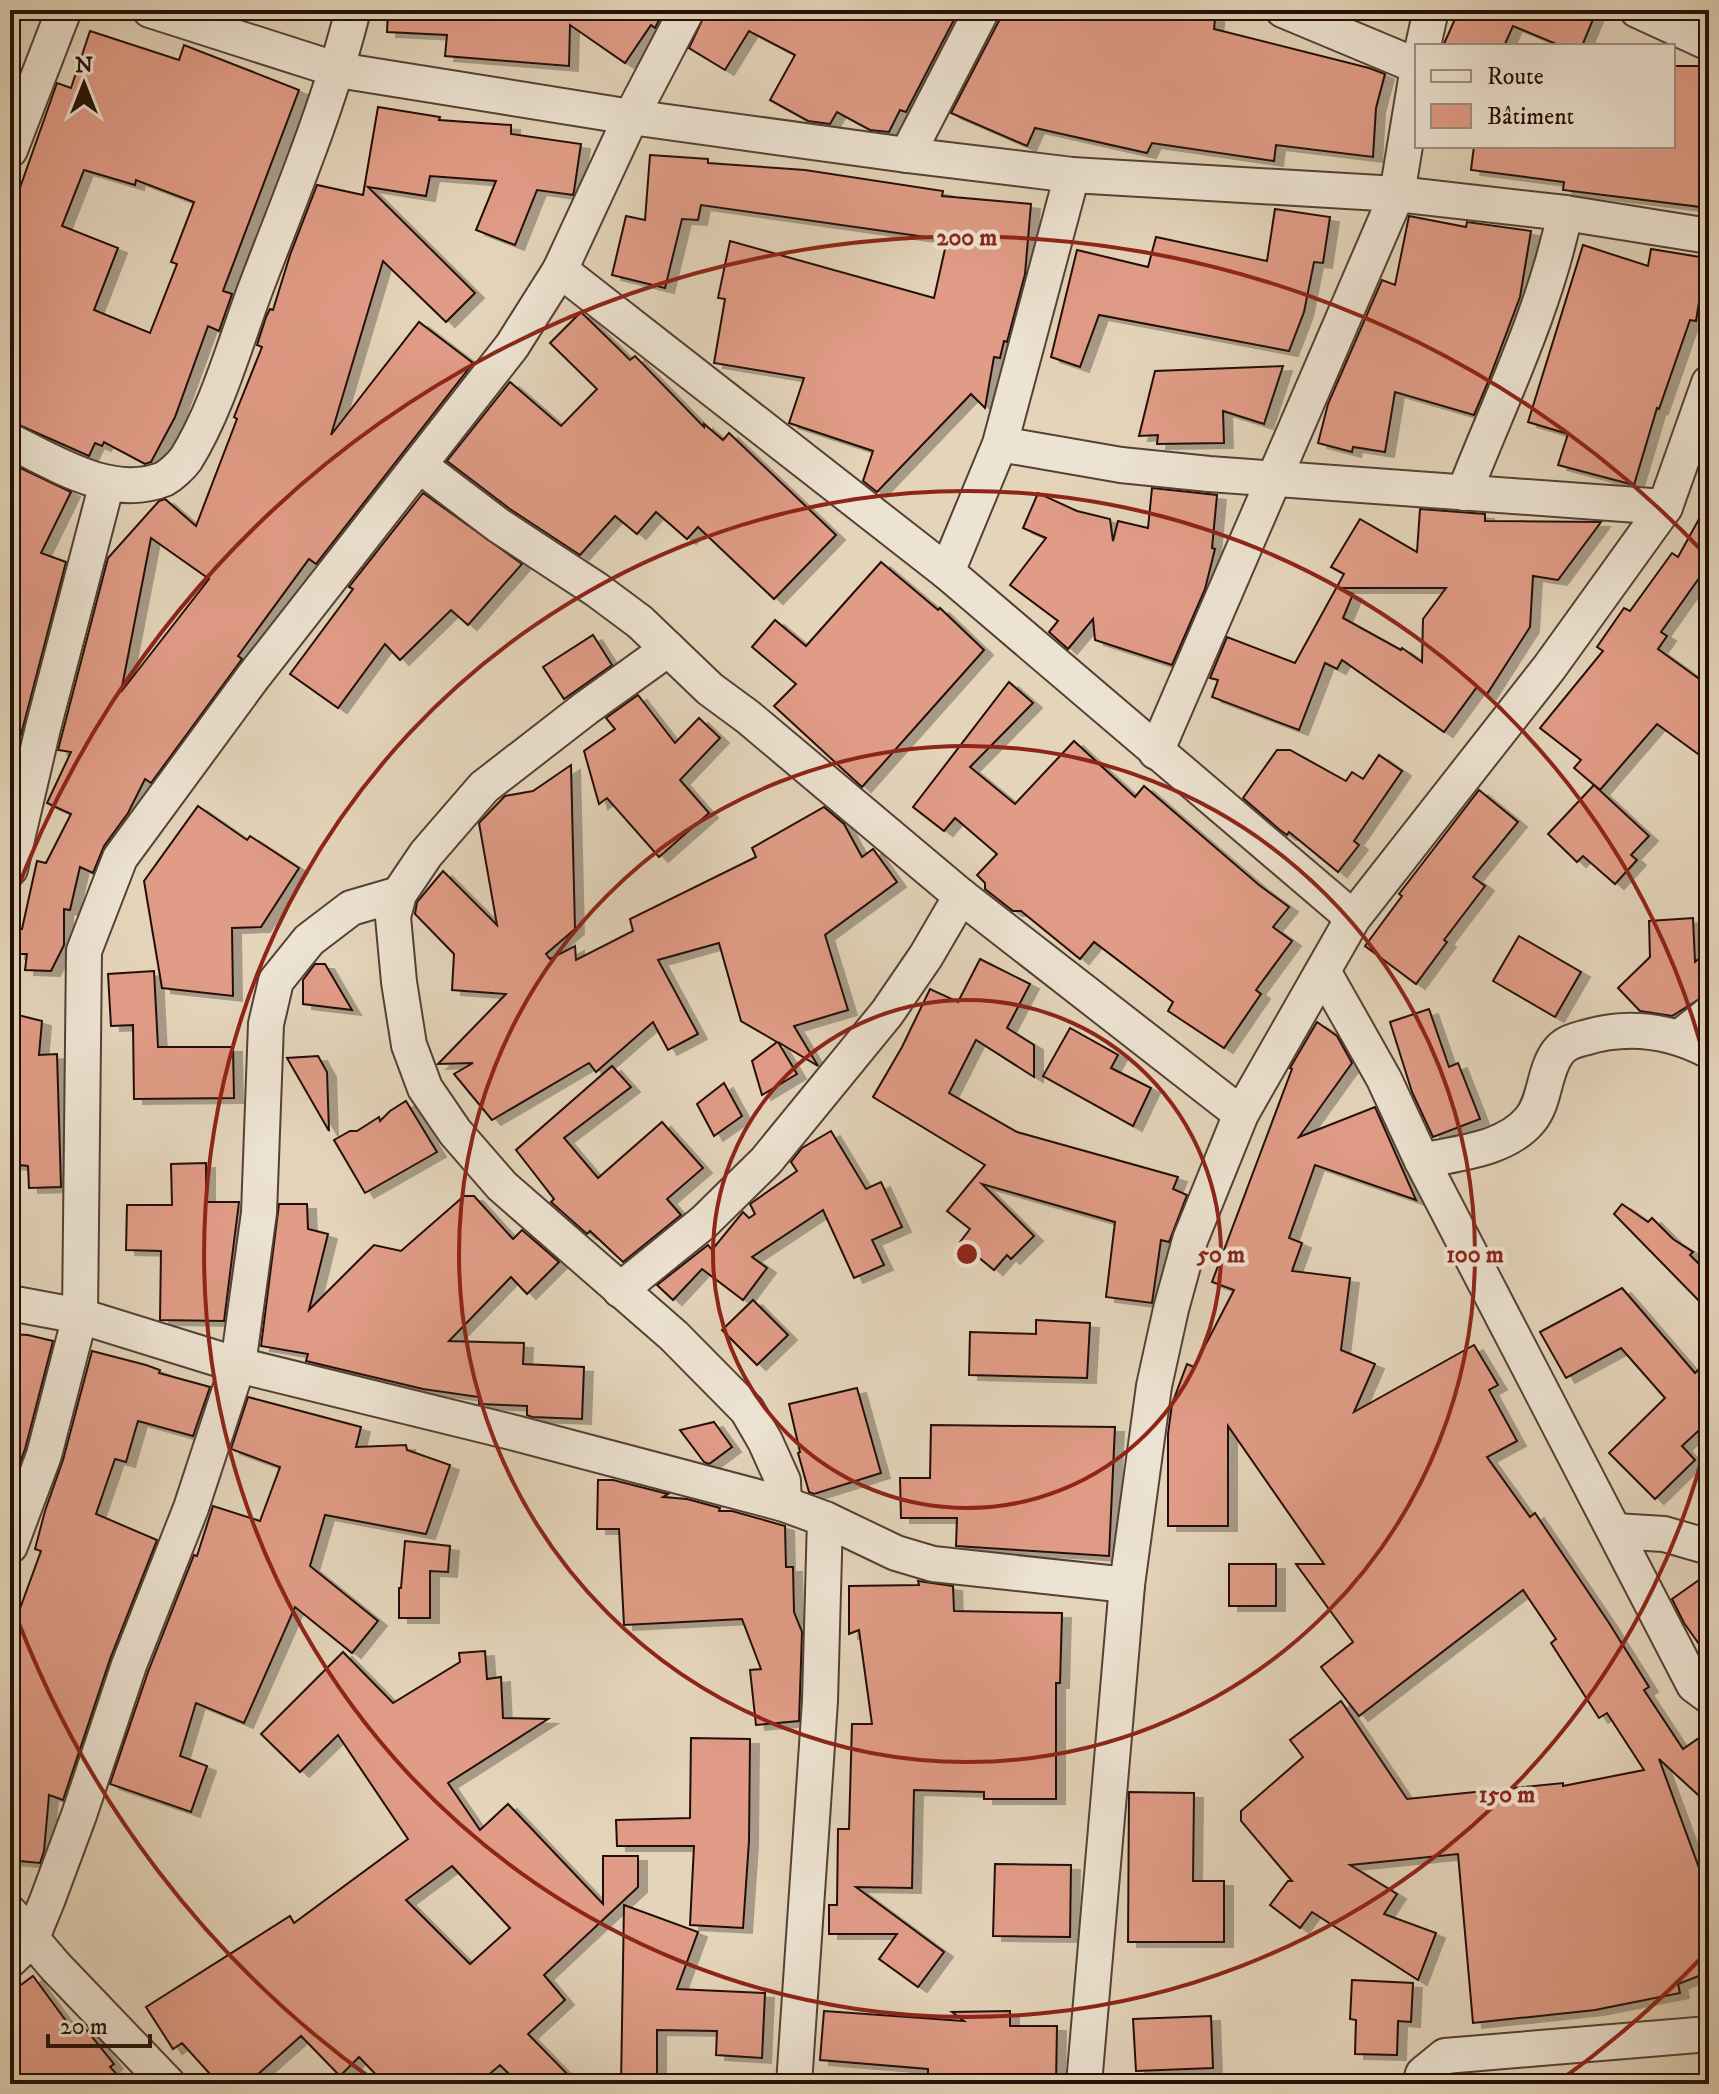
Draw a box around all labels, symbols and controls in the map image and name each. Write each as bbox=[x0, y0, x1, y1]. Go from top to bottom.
north arrow bbox=[44, 44, 124, 124]
legend bbox=[1415, 44, 1675, 148]
text: N bbox=[75, 52, 93, 79]
text: Route bbox=[1487, 62, 1544, 92]
text: Bâtiment bbox=[1487, 102, 1575, 132]
text: 200 m bbox=[937, 223, 997, 253]
centre of rings bbox=[953, 1240, 981, 1268]
text: 50 m bbox=[1196, 1240, 1245, 1270]
text: 100 m bbox=[1446, 1240, 1504, 1270]
text: 150 m bbox=[1479, 1780, 1535, 1810]
scale bar bbox=[48, 1998, 150, 2048]
text: 20 m bbox=[60, 2012, 108, 2042]

